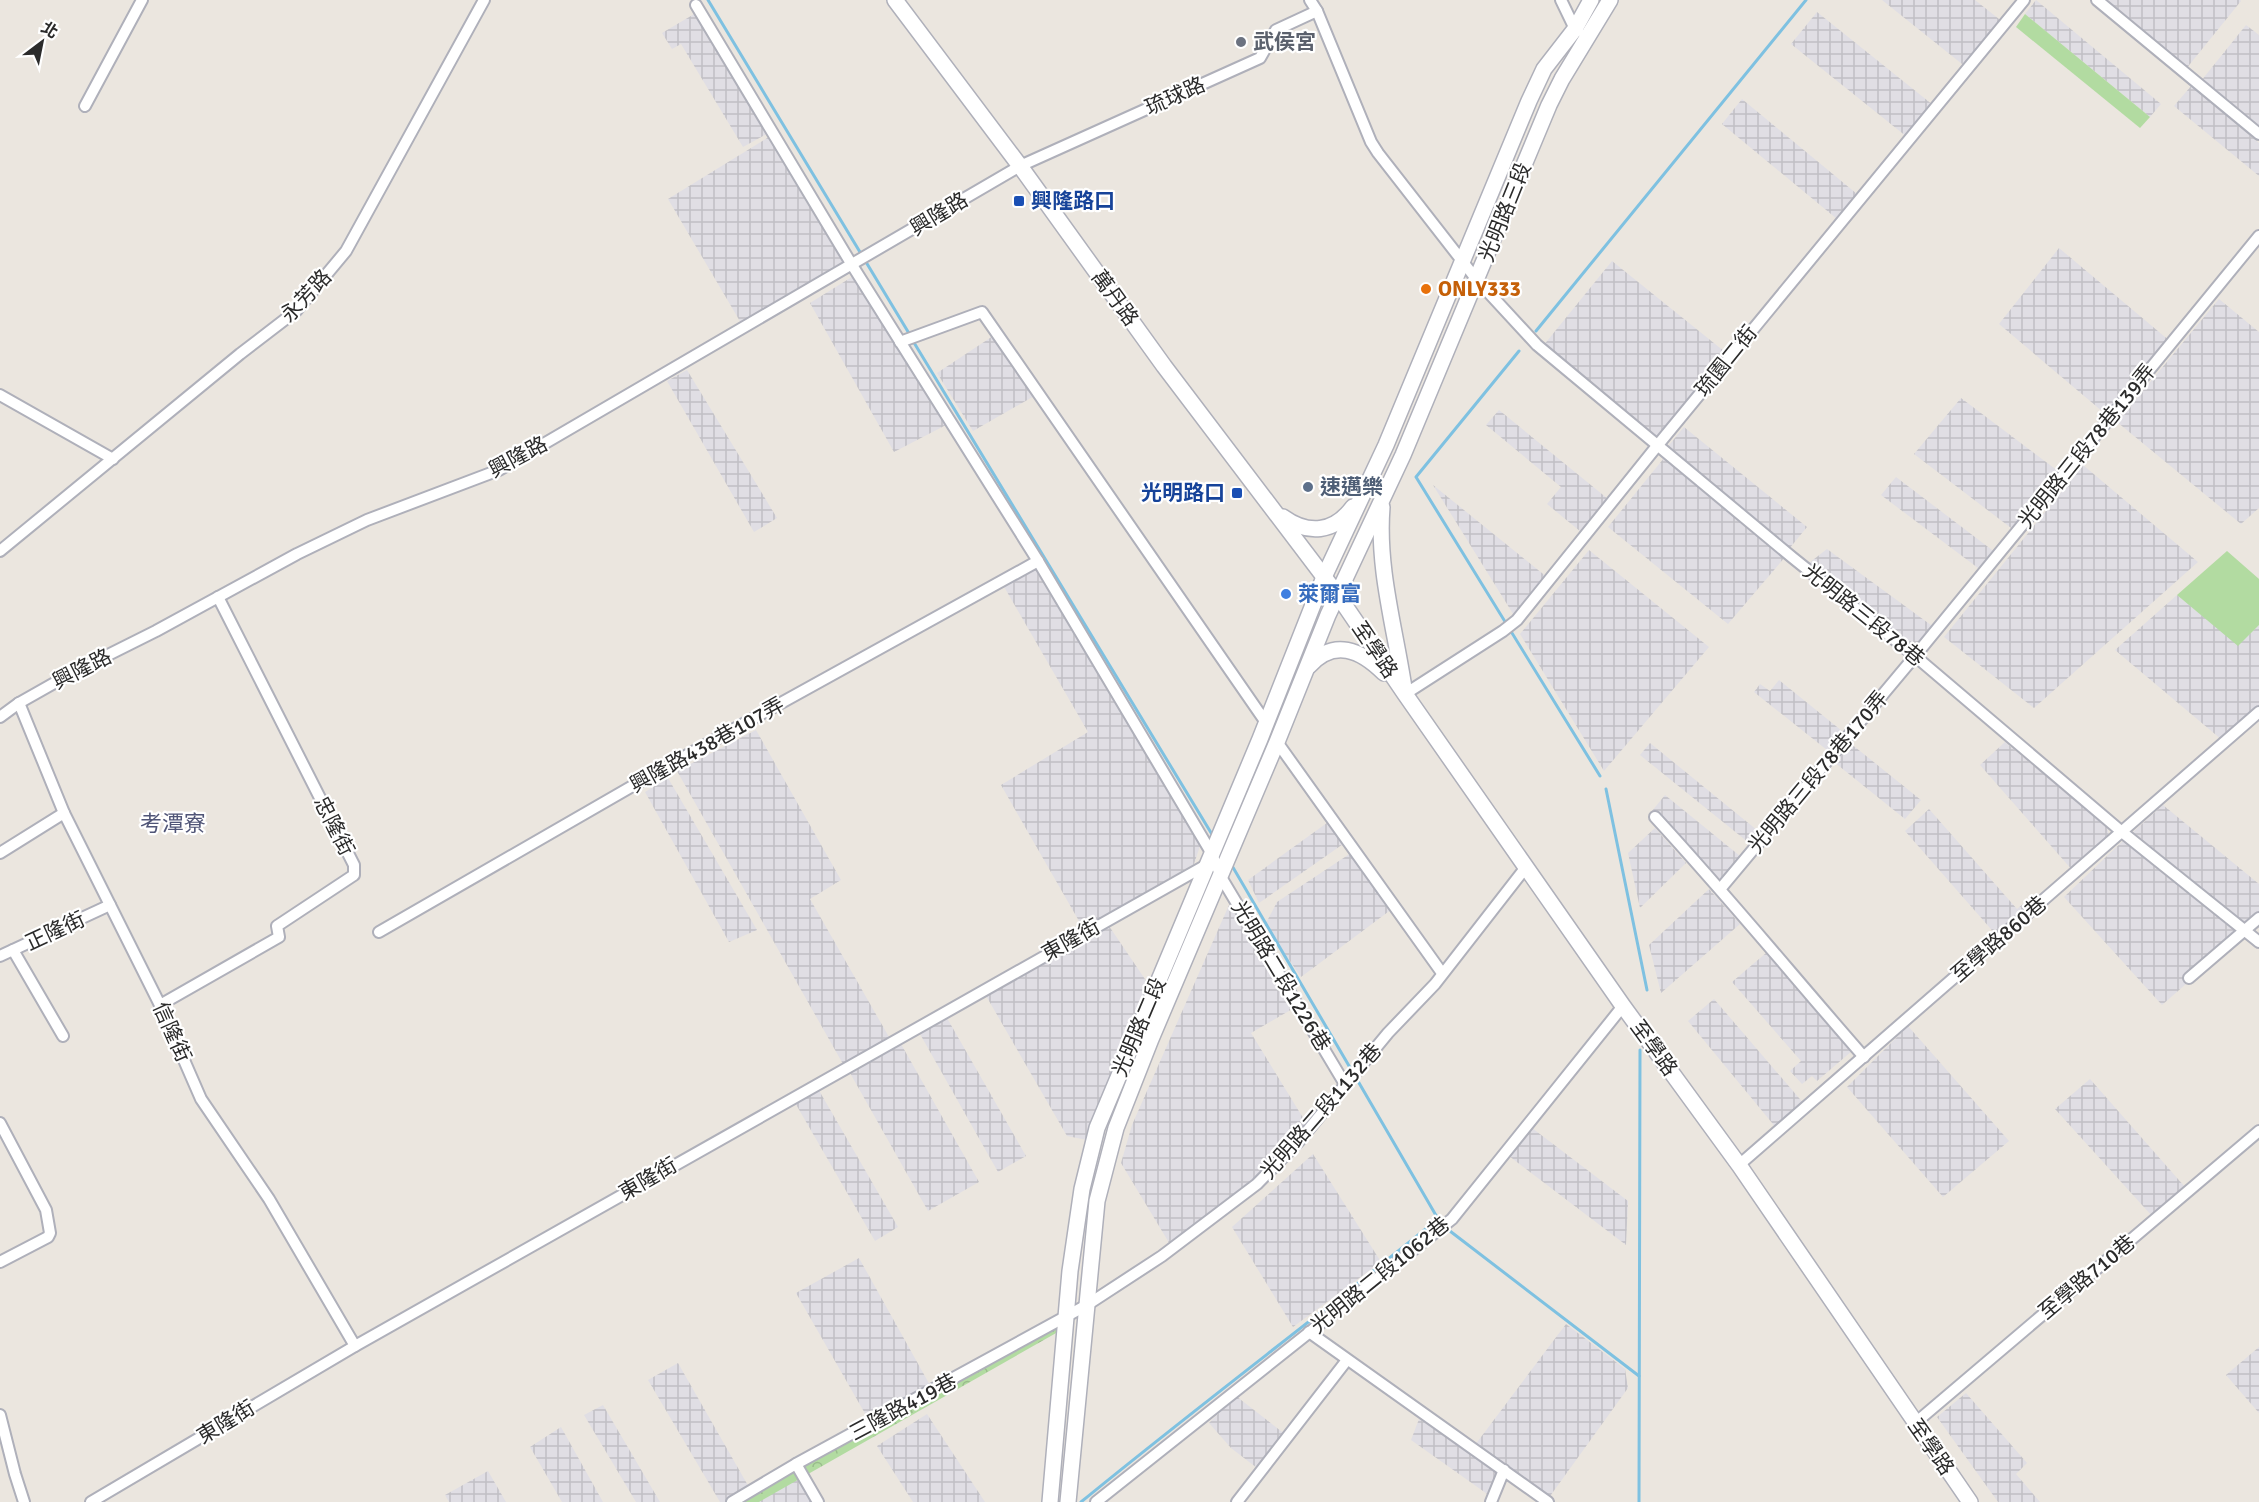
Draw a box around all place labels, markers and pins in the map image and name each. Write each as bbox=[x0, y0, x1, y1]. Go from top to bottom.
place label: 武侯宮 bbox=[1253, 29, 1316, 55]
marker: 武侯宮 bbox=[1234, 35, 1248, 49]
place label: 興隆路口 bbox=[1031, 188, 1115, 214]
marker: 興隆路口 bbox=[1012, 194, 1026, 208]
place label: ONLY333 bbox=[1438, 276, 1521, 302]
marker: ONLY333 bbox=[1419, 282, 1433, 296]
place label: 速邁樂 bbox=[1320, 474, 1383, 500]
place label: 光明路口 bbox=[1141, 480, 1225, 506]
marker: 速邁樂 bbox=[1301, 480, 1315, 494]
marker: 光明路口 bbox=[1230, 486, 1244, 500]
place label: 萊爾富 bbox=[1298, 581, 1361, 607]
marker: 萊爾富 bbox=[1279, 587, 1293, 601]

